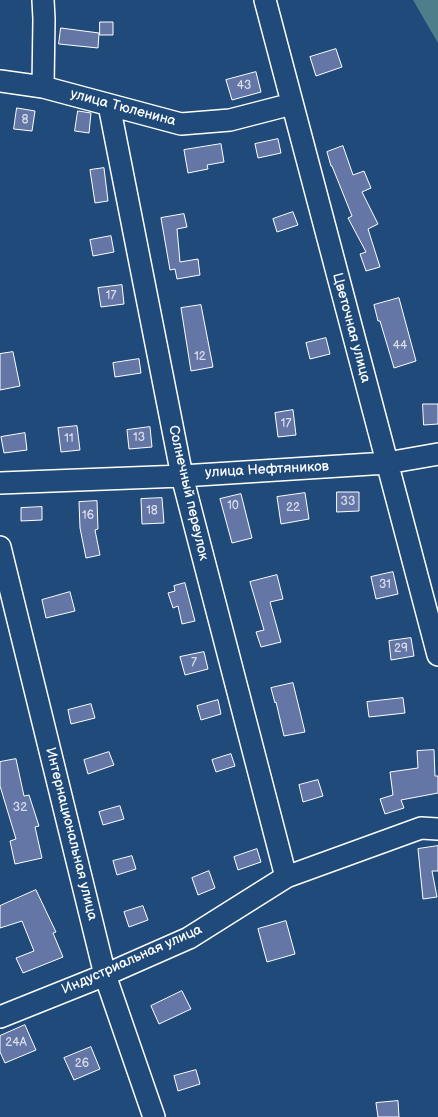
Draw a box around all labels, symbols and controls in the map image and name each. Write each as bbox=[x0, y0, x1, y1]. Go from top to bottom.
house number: 43 bbox=[237, 79, 251, 93]
street label: улица Тюленина bbox=[68, 86, 178, 130]
house number: 8 bbox=[22, 113, 28, 127]
street label: Цветочная улица bbox=[328, 271, 374, 385]
house number: 17 bbox=[106, 289, 116, 303]
house number: 44 bbox=[393, 339, 407, 353]
house number: 12 bbox=[194, 350, 206, 364]
house number: 17 bbox=[281, 417, 291, 431]
street label: Солнечный переулок bbox=[164, 424, 212, 562]
house number: 13 bbox=[133, 431, 145, 445]
house number: 11 bbox=[64, 432, 74, 446]
street label: улица Нефтяников bbox=[205, 458, 329, 482]
house number: 33 bbox=[341, 495, 355, 509]
house number: 10 bbox=[227, 499, 239, 513]
house number: 22 bbox=[286, 501, 300, 515]
house number: 18 bbox=[146, 504, 158, 518]
house number: 16 bbox=[82, 509, 94, 523]
house number: 31 bbox=[379, 578, 391, 592]
house number: 29 bbox=[394, 642, 408, 656]
house number: 7 bbox=[191, 656, 197, 670]
street label: Интернациональная улица bbox=[41, 746, 101, 922]
house number: 32 bbox=[13, 801, 27, 815]
street label: Индустриальная улица bbox=[59, 921, 205, 999]
house number: 24А bbox=[5, 1036, 27, 1050]
house number: 26 bbox=[75, 1057, 89, 1071]

